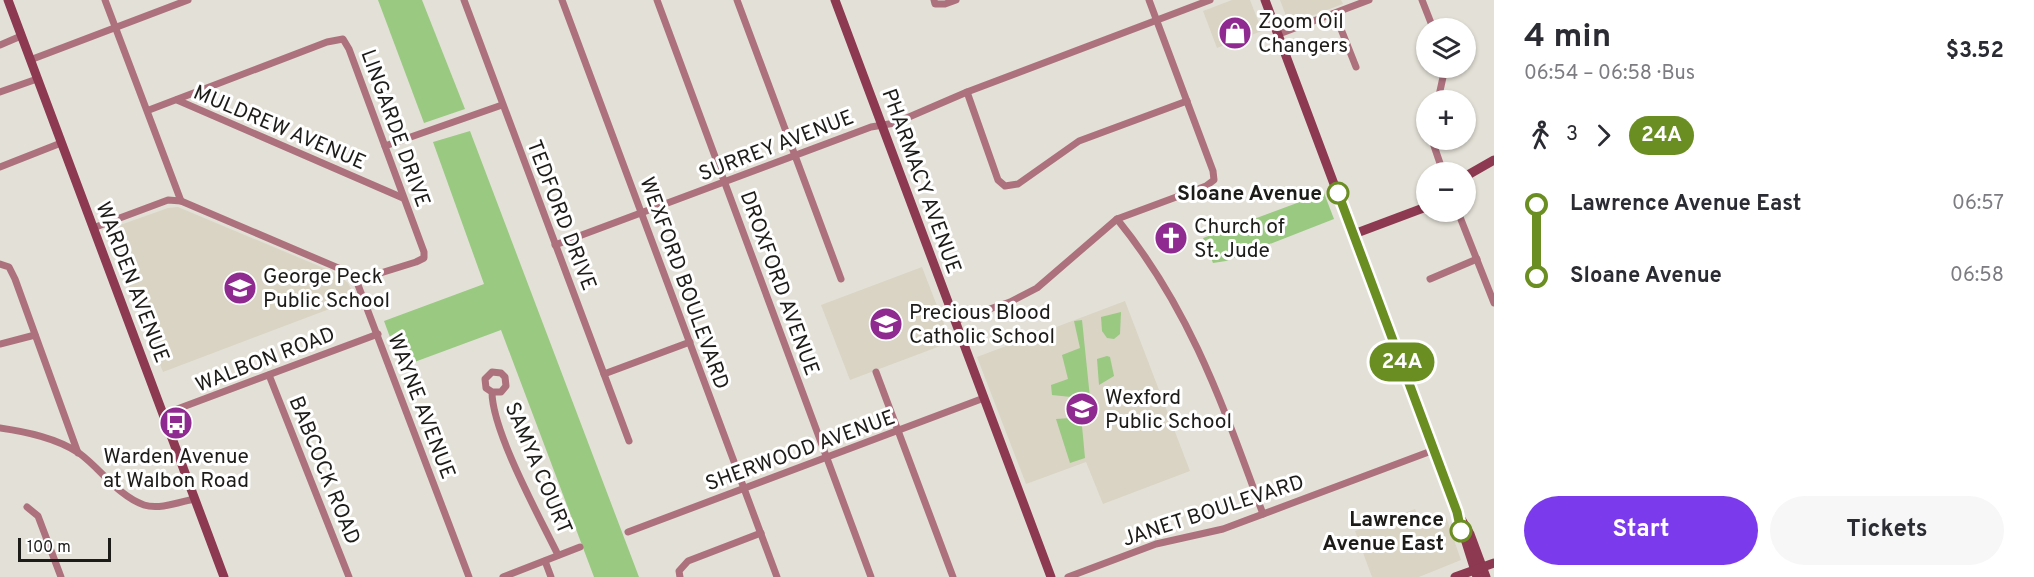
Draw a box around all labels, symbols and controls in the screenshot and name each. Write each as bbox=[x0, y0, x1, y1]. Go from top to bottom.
place label: Zoom Oil Changers bbox=[1258, 9, 1348, 60]
shop icon: Zoom Oil Changers bbox=[1217, 15, 1253, 51]
text: 4 min bbox=[1524, 17, 1611, 59]
map controls bbox=[1416, 18, 1476, 222]
button: layers bbox=[1416, 18, 1476, 78]
text: $3.52 bbox=[1946, 38, 2004, 65]
street label: LINGARDE DRIVE bbox=[354, 46, 436, 211]
text: 06:54 – 06:58 · Bus bbox=[1524, 61, 1695, 87]
street label: MULDREW AVENUE bbox=[189, 80, 370, 177]
street label: PHARMACY AVENUE bbox=[875, 85, 967, 278]
button: + bbox=[1416, 90, 1476, 150]
street label: SURREY AVENUE bbox=[695, 104, 858, 188]
icon: walk bbox=[1524, 119, 1557, 152]
icon: forward bbox=[1587, 119, 1620, 152]
text: 3 bbox=[1566, 122, 1578, 148]
text: 24A bbox=[1641, 122, 1682, 149]
street label: TEDFORD DRIVE bbox=[520, 136, 602, 295]
button: − bbox=[1416, 162, 1476, 222]
street label: WEXFORD BOULEVARD bbox=[633, 174, 735, 393]
place label: Sloane Avenue bbox=[1177, 181, 1322, 208]
marker: Sloane Avenue bbox=[1327, 182, 1349, 204]
street label: DROXFORD AVENUE bbox=[733, 187, 825, 380]
text: Lawrence Avenue East bbox=[1570, 191, 1801, 218]
text: 06:57 bbox=[1952, 191, 2004, 217]
street label: WARDEN AVENUE bbox=[89, 198, 175, 367]
place label: Church of St. Jude bbox=[1194, 214, 1285, 265]
church icon: Church of St. Jude bbox=[1153, 220, 1189, 256]
text: Sloane Avenue bbox=[1570, 263, 1722, 290]
text: 06:58 bbox=[1950, 263, 2004, 289]
place label: George Peck Public School bbox=[263, 264, 390, 315]
school or university icon: George Peck Public School bbox=[222, 270, 258, 306]
place label: Precious Blood Catholic School bbox=[909, 300, 1055, 351]
school or university icon: Precious Blood Catholic School bbox=[868, 306, 904, 342]
street label: WALBON ROAD bbox=[192, 321, 339, 399]
street label: WAYNE AVENUE bbox=[380, 330, 461, 483]
line badge: 24A bbox=[1368, 342, 1436, 382]
text: 24A bbox=[1381, 349, 1423, 376]
place label: Wexford Public School bbox=[1105, 385, 1232, 436]
school or university icon: Wexford Public School bbox=[1064, 391, 1100, 427]
street label: BABCOCK ROAD bbox=[282, 392, 366, 549]
street label: SAMYA COURT bbox=[498, 398, 578, 539]
bus stop icon: Warden Avenue at Walbon Road bbox=[158, 405, 194, 441]
street label: SHERWOOD AVENUE bbox=[702, 405, 899, 498]
place label: Warden Avenue at Walbon Road bbox=[103, 444, 249, 495]
street label: JANET BOULEVARD bbox=[1119, 469, 1308, 554]
button: Start bbox=[1524, 496, 1758, 565]
button: Tickets bbox=[1770, 496, 2004, 565]
place label: Lawrence Avenue East bbox=[1322, 507, 1444, 558]
marker: Lawrence Avenue East bbox=[1450, 520, 1472, 542]
scale bar bbox=[18, 535, 111, 562]
text: 100 m bbox=[27, 538, 71, 558]

